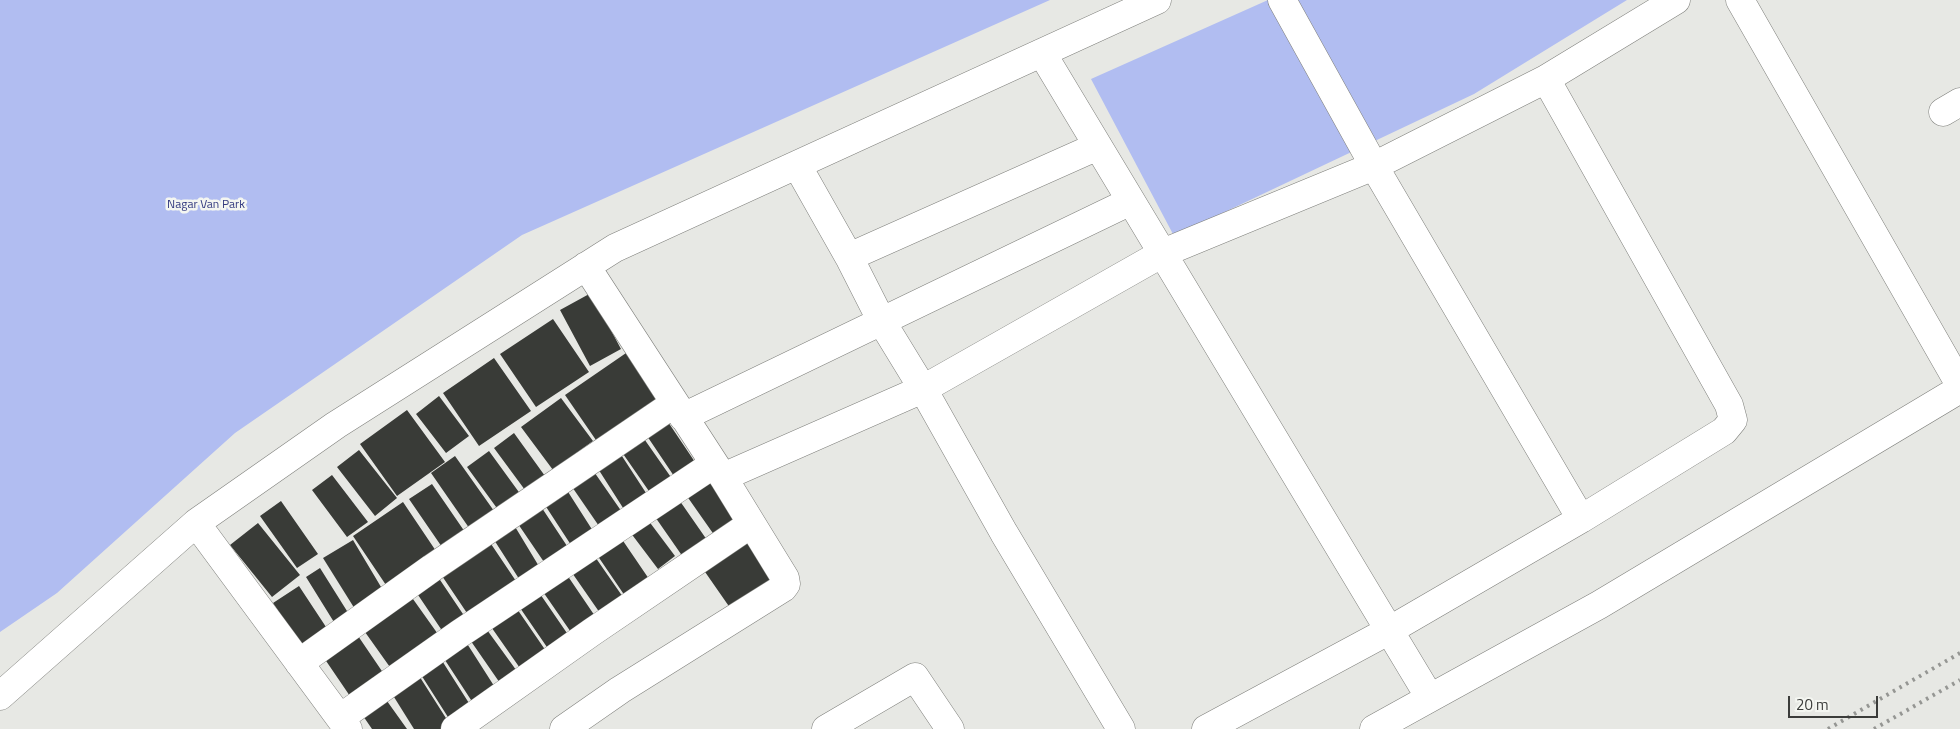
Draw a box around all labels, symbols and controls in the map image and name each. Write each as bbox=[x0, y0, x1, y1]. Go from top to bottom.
park label: Nagar Van Park bbox=[167, 198, 245, 212]
scale bar bbox=[1790, 686, 1880, 718]
text: 20 m bbox=[1796, 693, 1829, 716]

